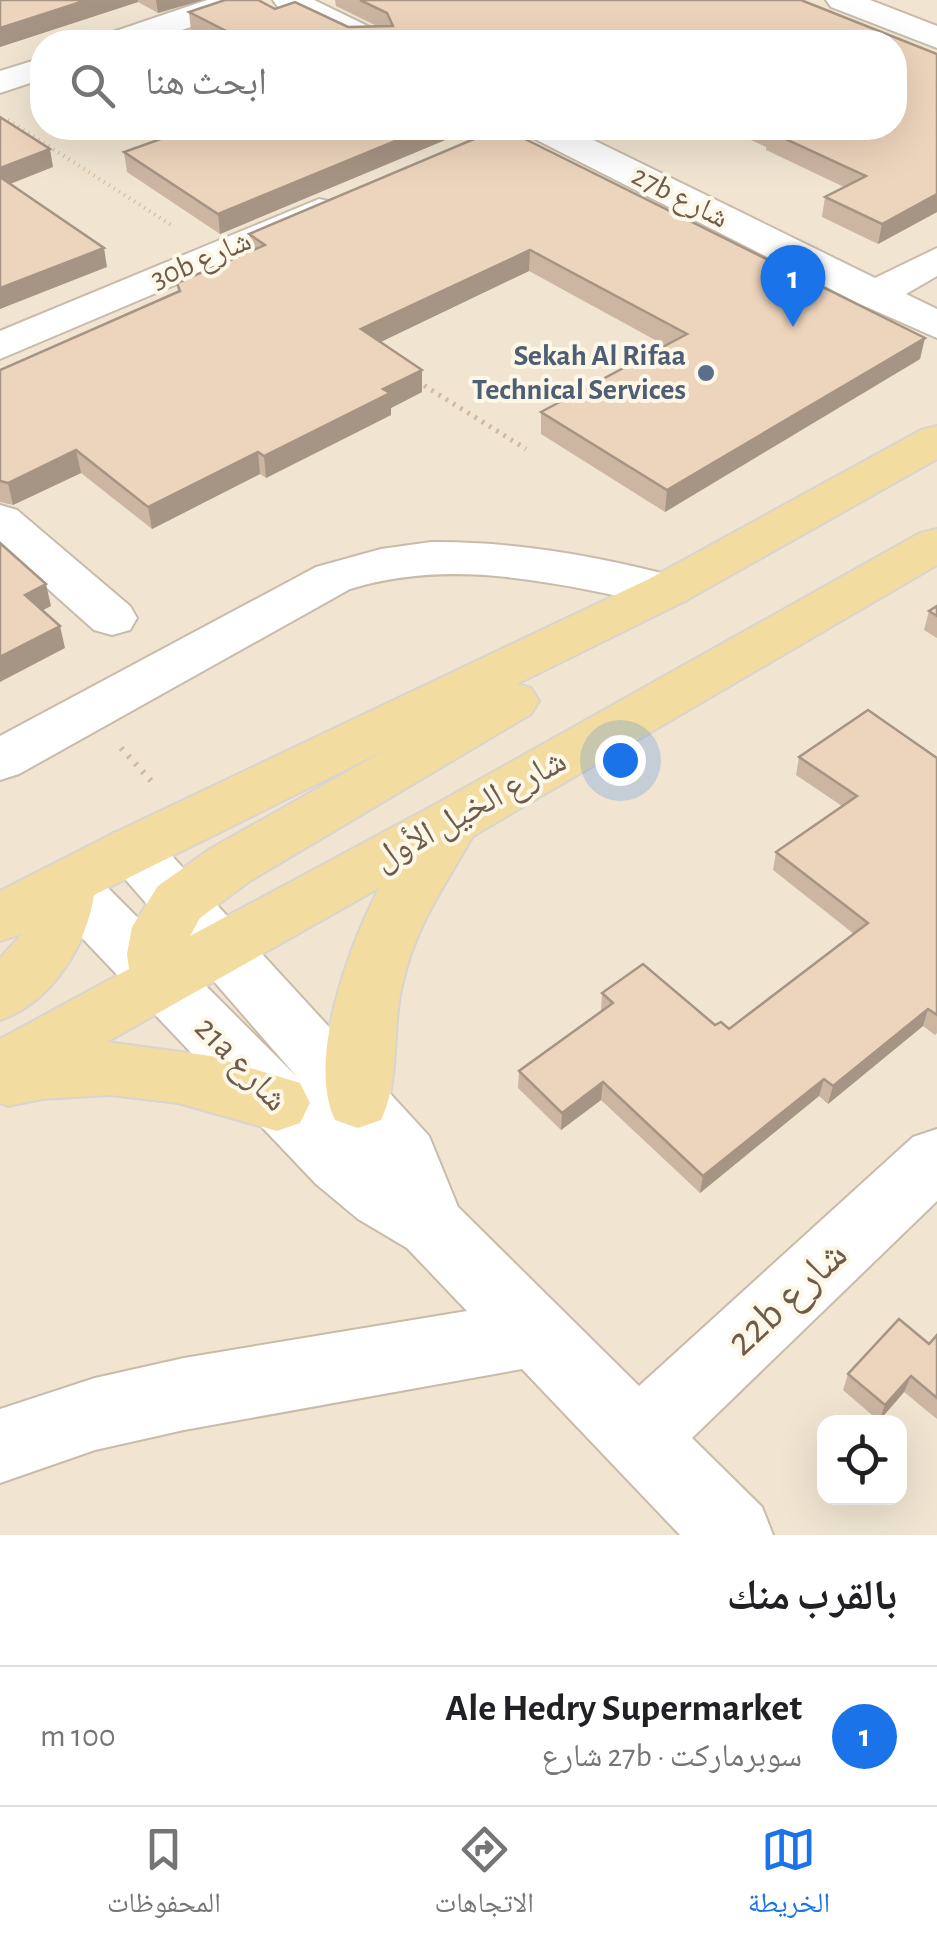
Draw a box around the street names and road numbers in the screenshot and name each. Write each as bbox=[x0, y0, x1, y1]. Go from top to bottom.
street label: 27b شارع bbox=[626, 160, 733, 237]
street label: 30b شارع bbox=[147, 226, 257, 297]
street label: شارع الخيل الأول bbox=[368, 743, 574, 880]
street label: 21a شارع bbox=[186, 1010, 294, 1120]
street label: 22b شارع bbox=[719, 1233, 858, 1366]

